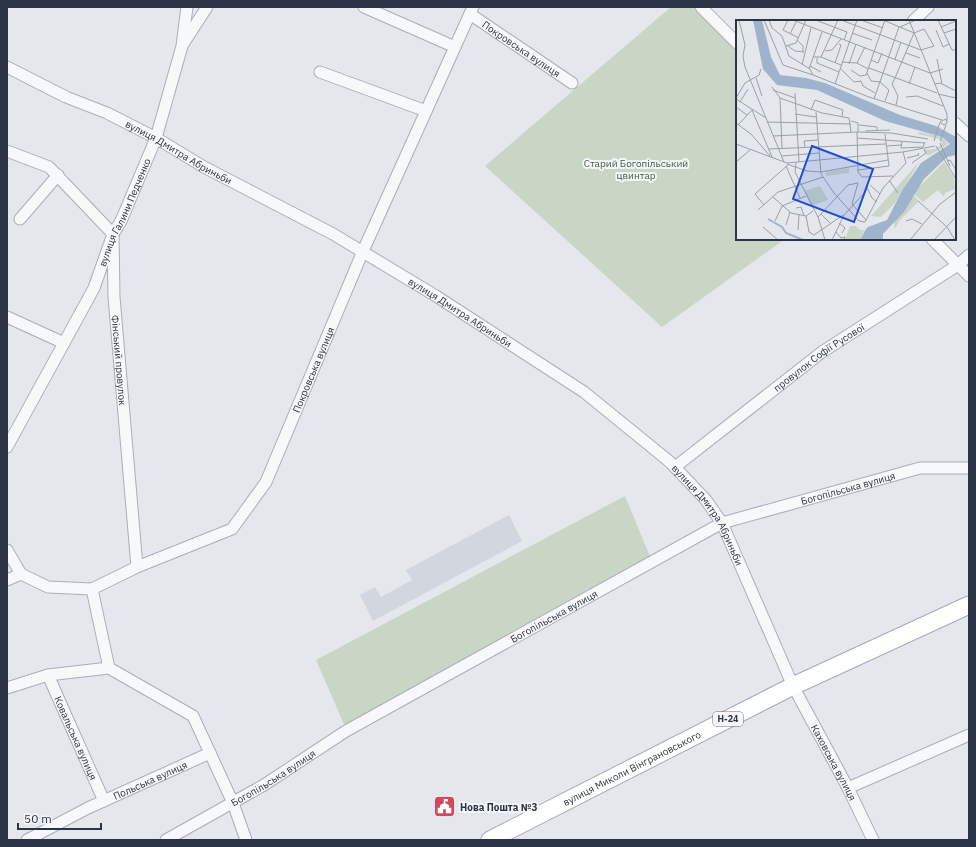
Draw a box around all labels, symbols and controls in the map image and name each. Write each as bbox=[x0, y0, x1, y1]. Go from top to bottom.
street label: Покровська вулиця bbox=[479, 18, 563, 80]
inset map bbox=[736, 20, 956, 240]
street label: вулиця Дмитра Абриньби bbox=[123, 117, 234, 188]
street label: вулиця Галини Педченко bbox=[96, 156, 154, 268]
park label: Старий Богопільський цвинтар bbox=[584, 157, 688, 182]
street label: вулиця Дмитра Абриньби bbox=[406, 275, 514, 351]
street label: Фінський провулок bbox=[109, 314, 129, 407]
street label: провулок Софії Русової bbox=[771, 320, 867, 395]
street label: Покровська вулиця bbox=[290, 325, 337, 415]
street label: вулиця Дмитра Абриньби bbox=[669, 462, 746, 568]
street label: Богопільська вулиця bbox=[799, 469, 897, 508]
street label: Богопільська вулиця bbox=[508, 587, 600, 646]
street label: Ковальська вулиця bbox=[51, 694, 100, 782]
road number: Н-24 bbox=[713, 712, 743, 726]
street label: Каховська вулиця bbox=[808, 722, 859, 803]
street label: вулиця Миколи Вінграновського bbox=[561, 728, 703, 809]
street label: Богопільська вулиця bbox=[229, 747, 318, 809]
street label: Польська вулиця bbox=[111, 758, 189, 803]
public building icon: Нова Пошта №3 bbox=[431, 794, 457, 820]
place label: Нова Пошта №3 bbox=[460, 801, 537, 814]
scale bar bbox=[18, 805, 101, 831]
text: 50 m bbox=[24, 811, 52, 826]

